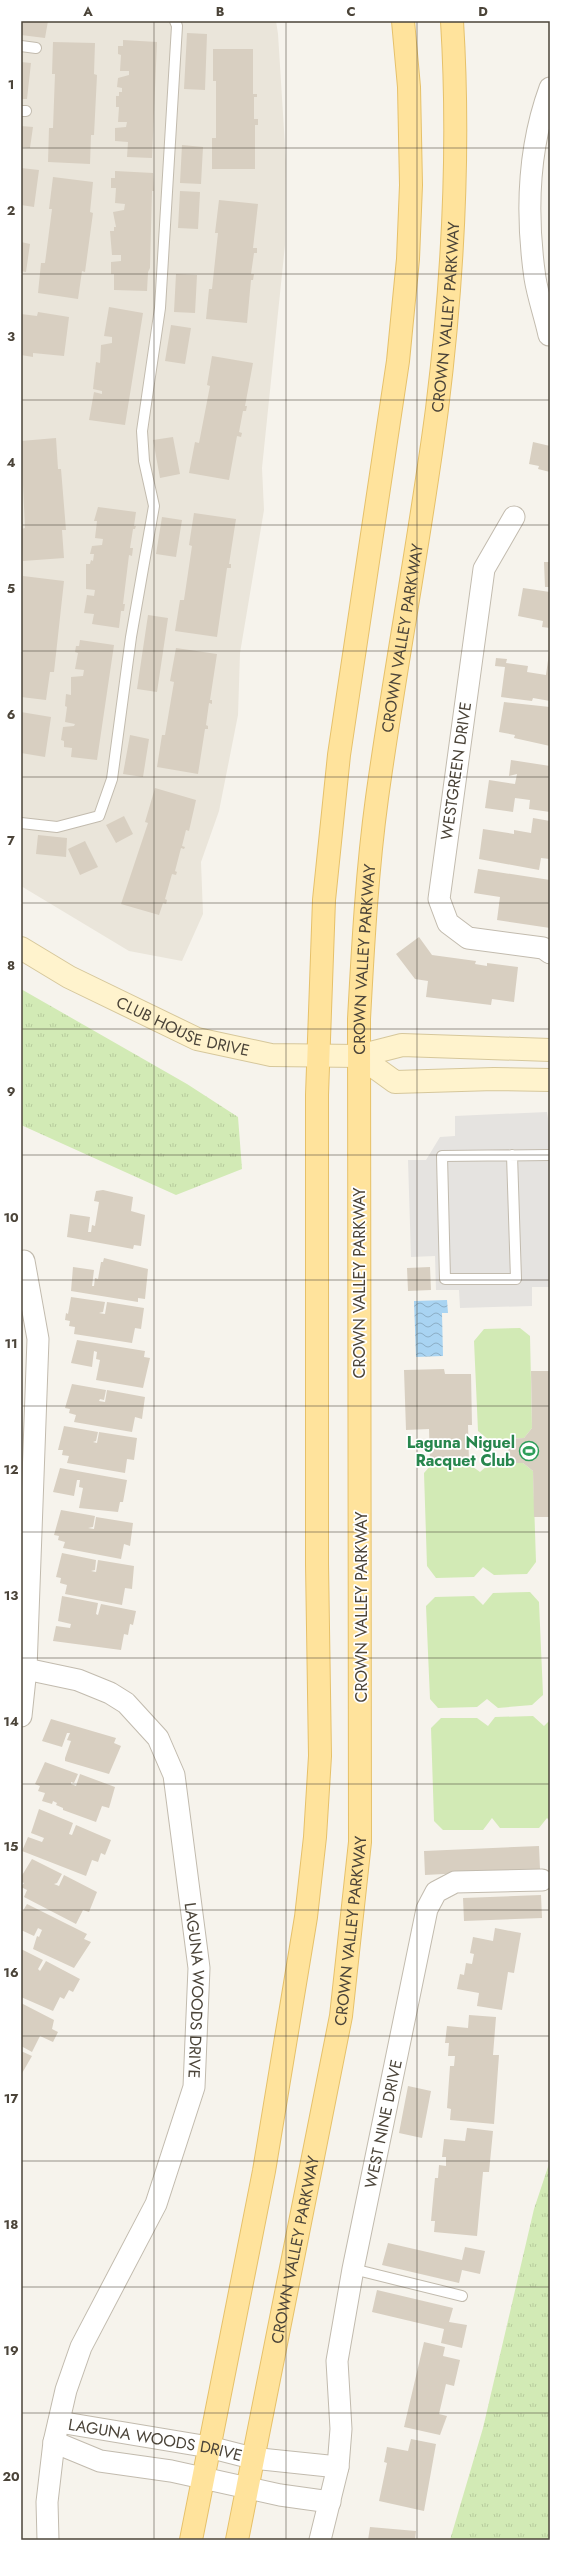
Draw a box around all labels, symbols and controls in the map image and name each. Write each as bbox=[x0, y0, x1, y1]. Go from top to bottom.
text: A bbox=[82, 2, 93, 21]
text: B bbox=[216, 2, 225, 21]
text: C bbox=[346, 2, 356, 21]
text: D bbox=[478, 2, 488, 21]
text: 1 bbox=[8, 75, 14, 94]
text: 2 bbox=[7, 201, 15, 220]
street label: CROWN VALLEY PARKWAY bbox=[425, 221, 465, 414]
text: 3 bbox=[7, 327, 15, 346]
text: 4 bbox=[6, 453, 16, 472]
street label: CROWN VALLEY PARKWAY bbox=[375, 542, 428, 734]
text: 5 bbox=[7, 579, 15, 598]
street label: WESTGREEN DRIVE bbox=[435, 700, 477, 842]
text: 6 bbox=[7, 705, 16, 724]
text: 7 bbox=[7, 831, 15, 850]
street label: CROWN VALLEY PARKWAY bbox=[347, 863, 381, 1055]
text: 8 bbox=[7, 956, 15, 975]
street label: CLUB HOUSE DRIVE bbox=[113, 990, 252, 1062]
text: 9 bbox=[7, 1082, 16, 1101]
street label: CROWN VALLEY PARKWAY bbox=[348, 1187, 371, 1378]
text: 10 bbox=[3, 1208, 19, 1227]
text: 11 bbox=[4, 1334, 18, 1353]
place label: Laguna Niguel Racquet Club bbox=[407, 1431, 515, 1472]
sports icon: Laguna Niguel Racquet Club bbox=[518, 1440, 540, 1462]
text: 12 bbox=[3, 1460, 19, 1479]
street label: CROWN VALLEY PARKWAY bbox=[350, 1511, 373, 1702]
text: 13 bbox=[4, 1586, 18, 1605]
text: 14 bbox=[3, 1712, 19, 1731]
street label: CROWN VALLEY PARKWAY bbox=[328, 1836, 372, 2028]
text: 15 bbox=[3, 1837, 19, 1856]
street label: LAGUNA WOODS DRIVE bbox=[179, 1901, 211, 2079]
text: 16 bbox=[3, 1963, 19, 1982]
street label: WEST NINE DRIVE bbox=[358, 2057, 407, 2190]
text: 17 bbox=[4, 2089, 18, 2108]
street label: CROWN VALLEY PARKWAY bbox=[265, 2154, 325, 2346]
text: 18 bbox=[4, 2215, 18, 2234]
text: 19 bbox=[3, 2341, 19, 2360]
street label: LAGUNA WOODS DRIVE bbox=[67, 2412, 245, 2467]
text: 20 bbox=[2, 2467, 20, 2486]

